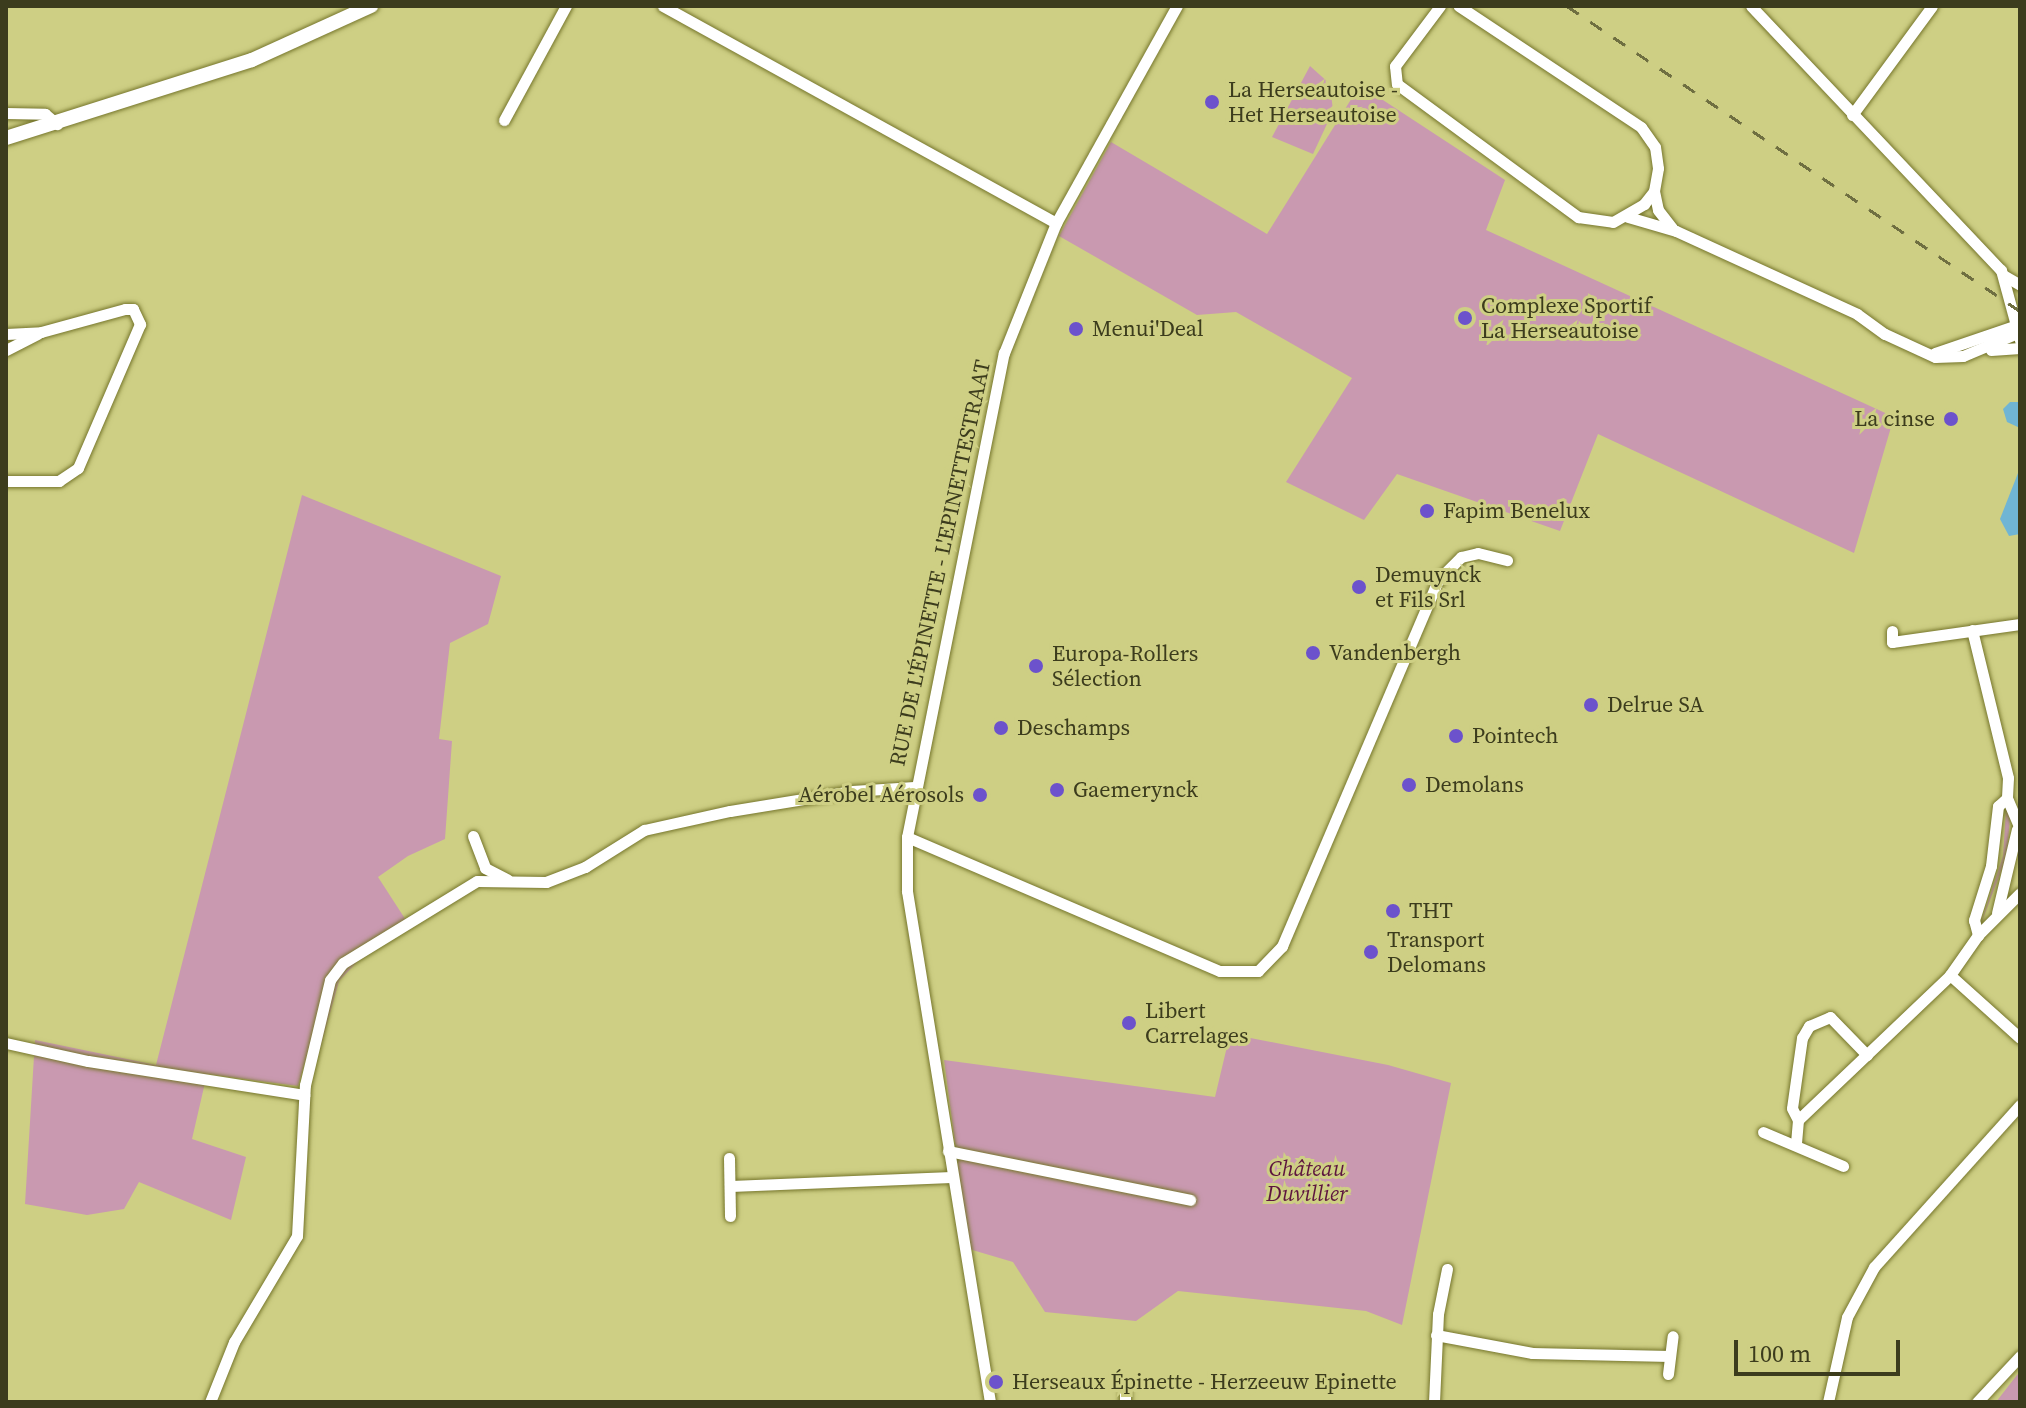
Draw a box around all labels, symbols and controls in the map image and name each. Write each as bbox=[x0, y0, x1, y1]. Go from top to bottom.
place label: La Herseautoise - Het Herseautoise bbox=[1228, 76, 1398, 128]
marker: La Herseautoise - Het Herseautoise bbox=[1203, 93, 1221, 111]
place label: Complexe Sportif La Herseautoise bbox=[1481, 292, 1651, 344]
marker: Complexe Sportif La Herseautoise bbox=[1456, 309, 1474, 327]
place label: Menui'Deal bbox=[1092, 316, 1204, 342]
marker: Menui'Deal bbox=[1067, 320, 1085, 338]
street label: RUE DE L'ÉPINETTE - L'EPINETTESTRAAT bbox=[884, 357, 996, 769]
place label: La cinse bbox=[1854, 406, 1935, 432]
marker: La cinse bbox=[1942, 410, 1960, 428]
place label: Fapim Benelux bbox=[1443, 498, 1590, 524]
marker: Fapim Benelux bbox=[1418, 502, 1436, 520]
place label: Demuynck et Fils Srl bbox=[1375, 561, 1481, 612]
marker: Demuynck et Fils Srl bbox=[1350, 578, 1368, 596]
place label: Europa-Rollers Sélection bbox=[1052, 640, 1198, 692]
place label: Vandenbergh bbox=[1329, 640, 1461, 666]
marker: Vandenbergh bbox=[1304, 644, 1322, 662]
marker: Europa-Rollers Sélection bbox=[1027, 657, 1045, 675]
place label: Delrue SA bbox=[1607, 692, 1704, 718]
marker: Delrue SA bbox=[1582, 696, 1600, 714]
place label: Deschamps bbox=[1017, 715, 1130, 741]
marker: Deschamps bbox=[992, 719, 1010, 737]
place label: Pointech bbox=[1472, 723, 1558, 749]
marker: Pointech bbox=[1447, 727, 1465, 745]
place label: Demolans bbox=[1425, 772, 1524, 798]
marker: Demolans bbox=[1400, 776, 1418, 794]
place label: Gaemerynck bbox=[1073, 777, 1198, 803]
marker: Gaemerynck bbox=[1048, 781, 1066, 799]
place label: Aérobel Aérosols bbox=[798, 782, 964, 808]
marker: Aérobel Aérosols bbox=[971, 786, 989, 804]
place label: THT bbox=[1409, 898, 1453, 924]
marker: THT bbox=[1384, 902, 1402, 920]
place label: Transport Delomans bbox=[1387, 926, 1486, 978]
marker: Transport Delomans bbox=[1362, 943, 1380, 961]
place label: Libert Carrelages bbox=[1145, 997, 1249, 1048]
marker: Libert Carrelages bbox=[1120, 1014, 1138, 1032]
park label: Château Duvillier bbox=[1266, 1155, 1348, 1206]
scale bar bbox=[1738, 1324, 1904, 1374]
text: 100 m bbox=[1748, 1337, 1811, 1370]
place label: Herseaux Épinette - Herzeeuw Epinette bbox=[1012, 1369, 1397, 1395]
marker: Herseaux Épinette - Herzeeuw Epinette bbox=[987, 1373, 1005, 1391]

